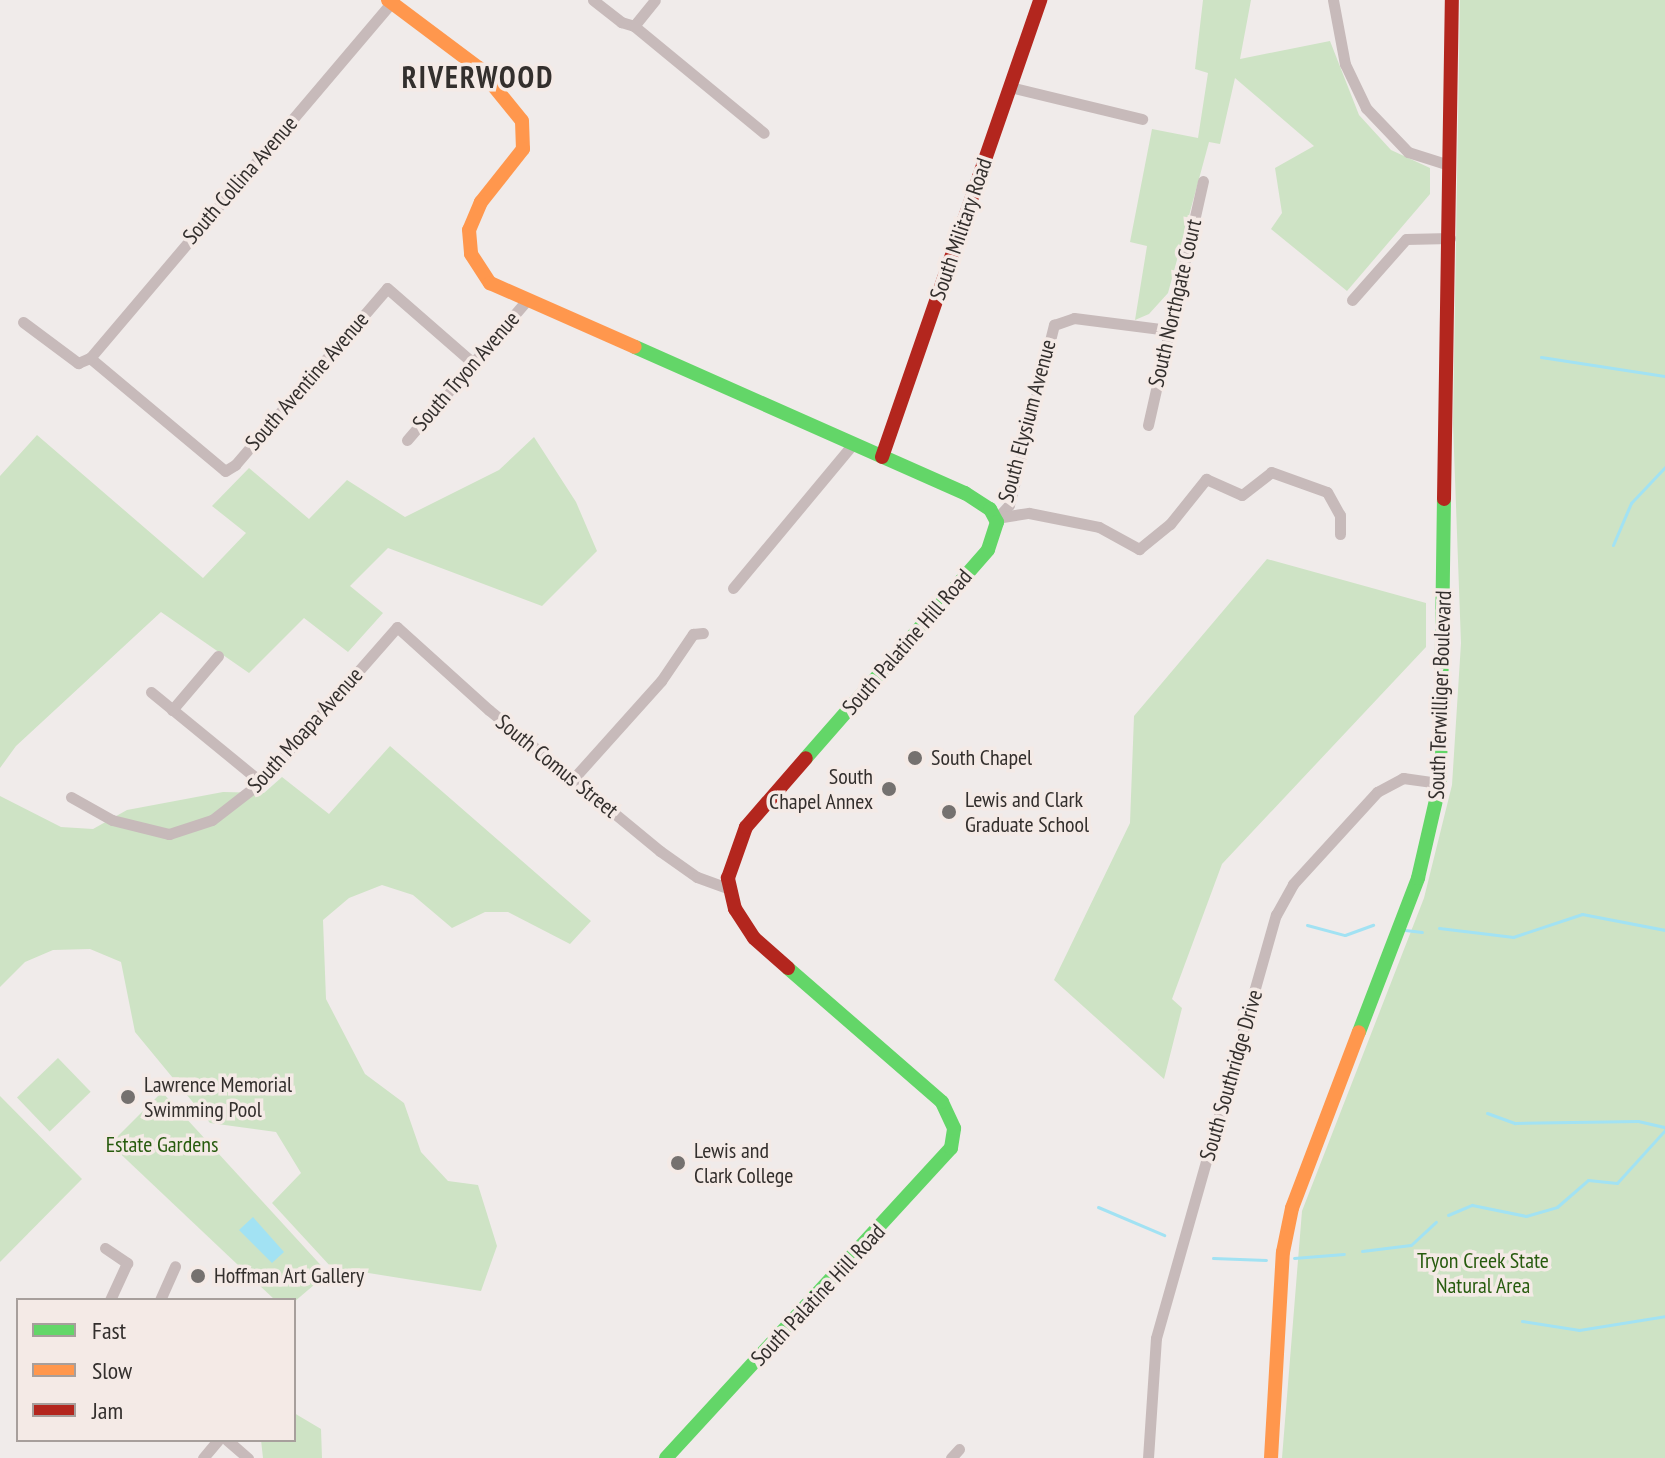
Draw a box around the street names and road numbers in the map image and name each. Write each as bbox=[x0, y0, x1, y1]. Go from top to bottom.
street label: South Collina Avenue bbox=[177, 110, 303, 250]
street label: South Military Road bbox=[924, 154, 998, 304]
street label: South Northgate Court bbox=[1143, 216, 1207, 390]
street label: South Aventine Avenue bbox=[239, 306, 375, 456]
street label: South Tryon Avenue bbox=[407, 306, 525, 436]
street label: South Elysium Avenue bbox=[992, 336, 1062, 506]
street label: South Palatine Hill Road bbox=[837, 564, 977, 720]
street label: South Terwilliger Boulevard bbox=[1423, 590, 1457, 800]
street label: South Moapa Avenue bbox=[242, 662, 368, 798]
street label: South Comus Street bbox=[491, 709, 623, 823]
street label: South Southridge Drive bbox=[1194, 986, 1268, 1164]
street label: South Palatine Hill Road bbox=[746, 1219, 890, 1371]

